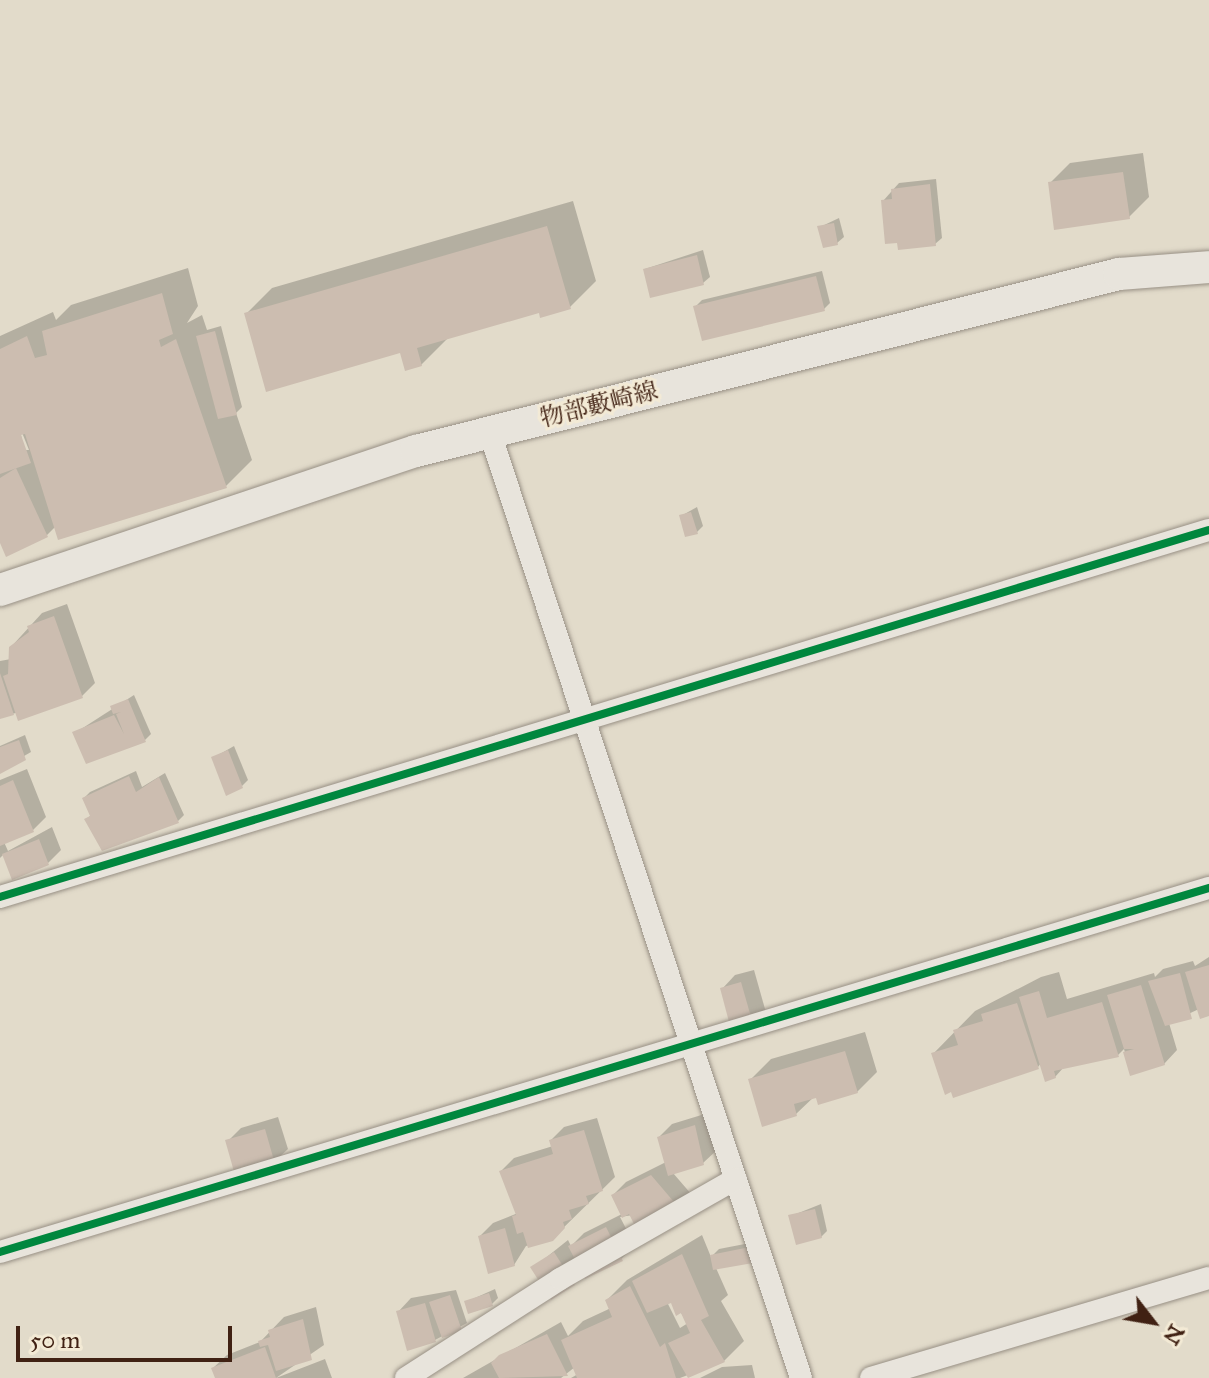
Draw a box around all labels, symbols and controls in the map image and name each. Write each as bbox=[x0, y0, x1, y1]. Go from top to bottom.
street label: 物部藪崎線 bbox=[537, 377, 661, 433]
north arrow bbox=[1113, 1282, 1193, 1362]
scale bar bbox=[20, 1310, 236, 1360]
text: N bbox=[1158, 1320, 1190, 1350]
text: 50 m bbox=[30, 1325, 80, 1355]

